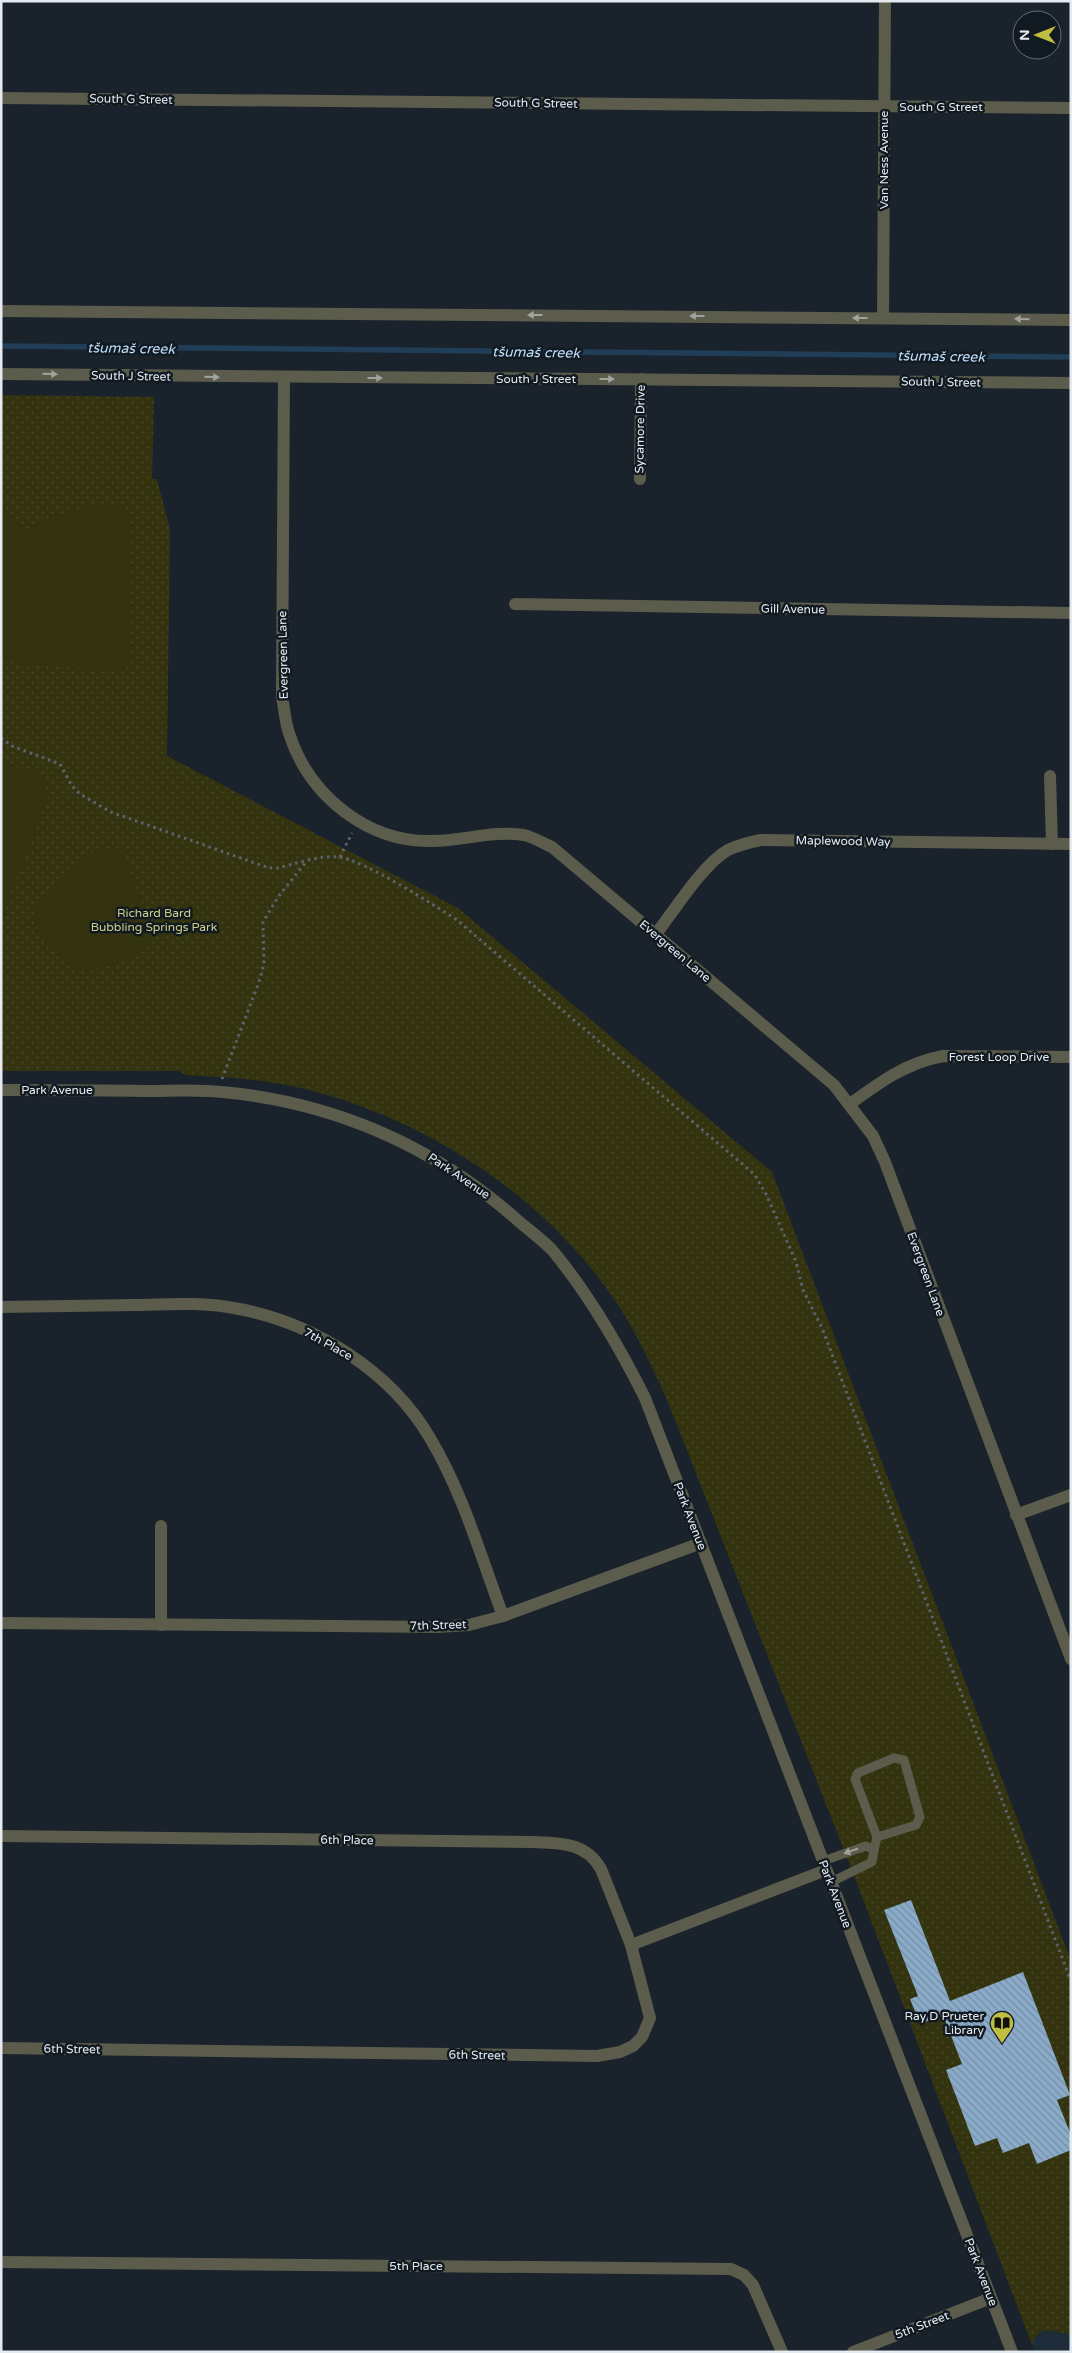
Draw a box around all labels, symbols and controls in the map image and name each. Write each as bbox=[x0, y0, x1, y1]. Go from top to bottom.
north arrow bbox=[1012, 10, 1062, 60]
text: N bbox=[1016, 29, 1033, 41]
street label: South G Street bbox=[89, 91, 173, 107]
street label: South G Street bbox=[494, 95, 578, 111]
street label: South G Street bbox=[899, 100, 983, 114]
street label: Van Ness Avenue bbox=[877, 110, 891, 209]
one-way arrow bbox=[526, 311, 542, 319]
one-way arrow bbox=[689, 312, 705, 320]
one-way arrow bbox=[851, 314, 867, 322]
one-way arrow bbox=[1014, 315, 1030, 323]
water label: tšumaš creek bbox=[87, 339, 176, 358]
water label: tšumaš creek bbox=[492, 343, 581, 362]
water label: tšumaš creek bbox=[897, 347, 986, 366]
street label: South J Street bbox=[91, 368, 172, 384]
one-way arrow bbox=[42, 371, 58, 379]
street label: South J Street bbox=[496, 372, 576, 386]
one-way arrow bbox=[205, 373, 221, 381]
one-way arrow bbox=[367, 374, 383, 382]
street label: South J Street bbox=[901, 374, 982, 390]
one-way arrow bbox=[600, 375, 616, 383]
street label: Sycamore Drive bbox=[632, 384, 648, 473]
street label: Gill Avenue bbox=[761, 601, 825, 617]
street label: Evergreen Lane bbox=[275, 610, 291, 699]
street label: Maplewood Way bbox=[795, 833, 891, 849]
park label: Richard Bard Bubbling Springs Park bbox=[91, 906, 218, 934]
street label: Evergreen Lane bbox=[637, 917, 714, 985]
street label: Forest Loop Drive bbox=[949, 1050, 1049, 1064]
street label: Park Avenue bbox=[21, 1083, 93, 1097]
street label: Park Avenue bbox=[425, 1150, 493, 1202]
street label: Evergreen Lane bbox=[904, 1230, 948, 1318]
street label: 7th Place bbox=[301, 1325, 355, 1363]
street label: Park Avenue bbox=[671, 1480, 709, 1552]
street label: 7th Street bbox=[409, 1617, 467, 1633]
street label: 6th Place bbox=[320, 1833, 374, 1847]
one-way arrow bbox=[843, 1848, 858, 1855]
street label: Park Avenue bbox=[816, 1858, 854, 1930]
place label: Ray D Prueter Library bbox=[905, 2009, 985, 2037]
library icon: Ray D Prueter Library bbox=[989, 2010, 1015, 2044]
street label: 6th Street bbox=[43, 2042, 101, 2057]
street label: 6th Street bbox=[448, 2048, 506, 2063]
street label: Park Avenue bbox=[962, 2236, 1000, 2308]
street label: 5th Place bbox=[389, 2259, 443, 2273]
street label: 5th Street bbox=[893, 2308, 951, 2342]

